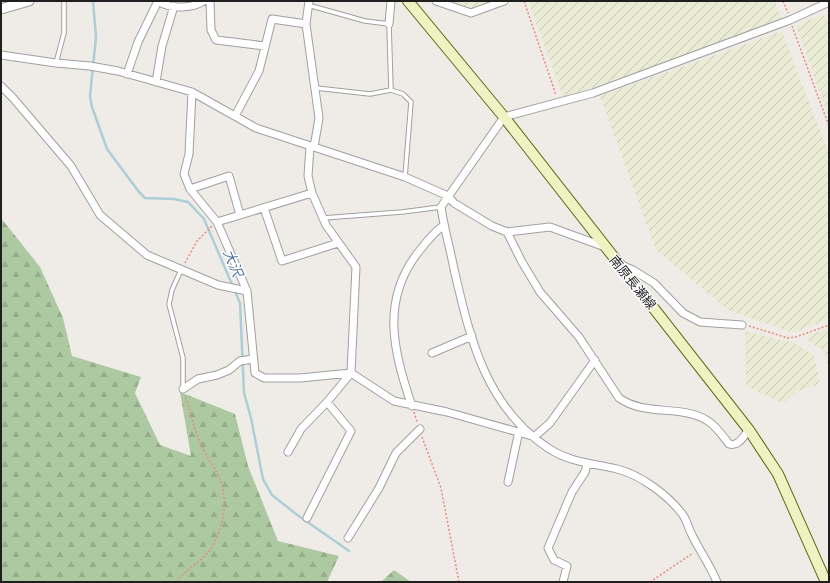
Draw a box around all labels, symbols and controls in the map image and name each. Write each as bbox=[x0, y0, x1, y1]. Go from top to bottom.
water label: 大沢 bbox=[218, 247, 246, 282]
street label: 南原長瀬線 bbox=[605, 252, 659, 314]

